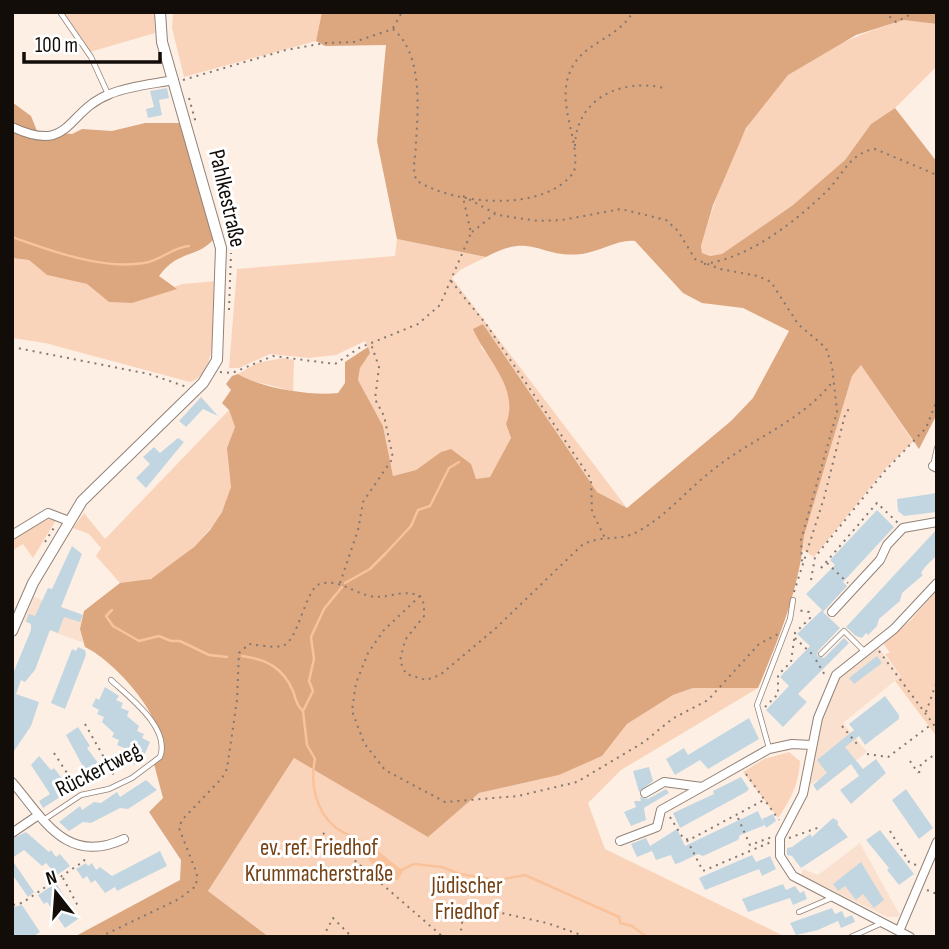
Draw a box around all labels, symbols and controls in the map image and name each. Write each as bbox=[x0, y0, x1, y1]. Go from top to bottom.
scale bar bbox=[24, 21, 161, 65]
text: 100 m bbox=[35, 33, 78, 58]
street label: Pahlkestraße bbox=[202, 147, 252, 250]
street label: Rückertweg bbox=[51, 736, 146, 803]
park label: ev. ref. Friedhof Krummacherstraße bbox=[245, 834, 393, 888]
north arrow bbox=[21, 858, 91, 928]
text: N bbox=[43, 866, 60, 891]
park label: Jüdischer Friedhof bbox=[430, 872, 503, 926]

